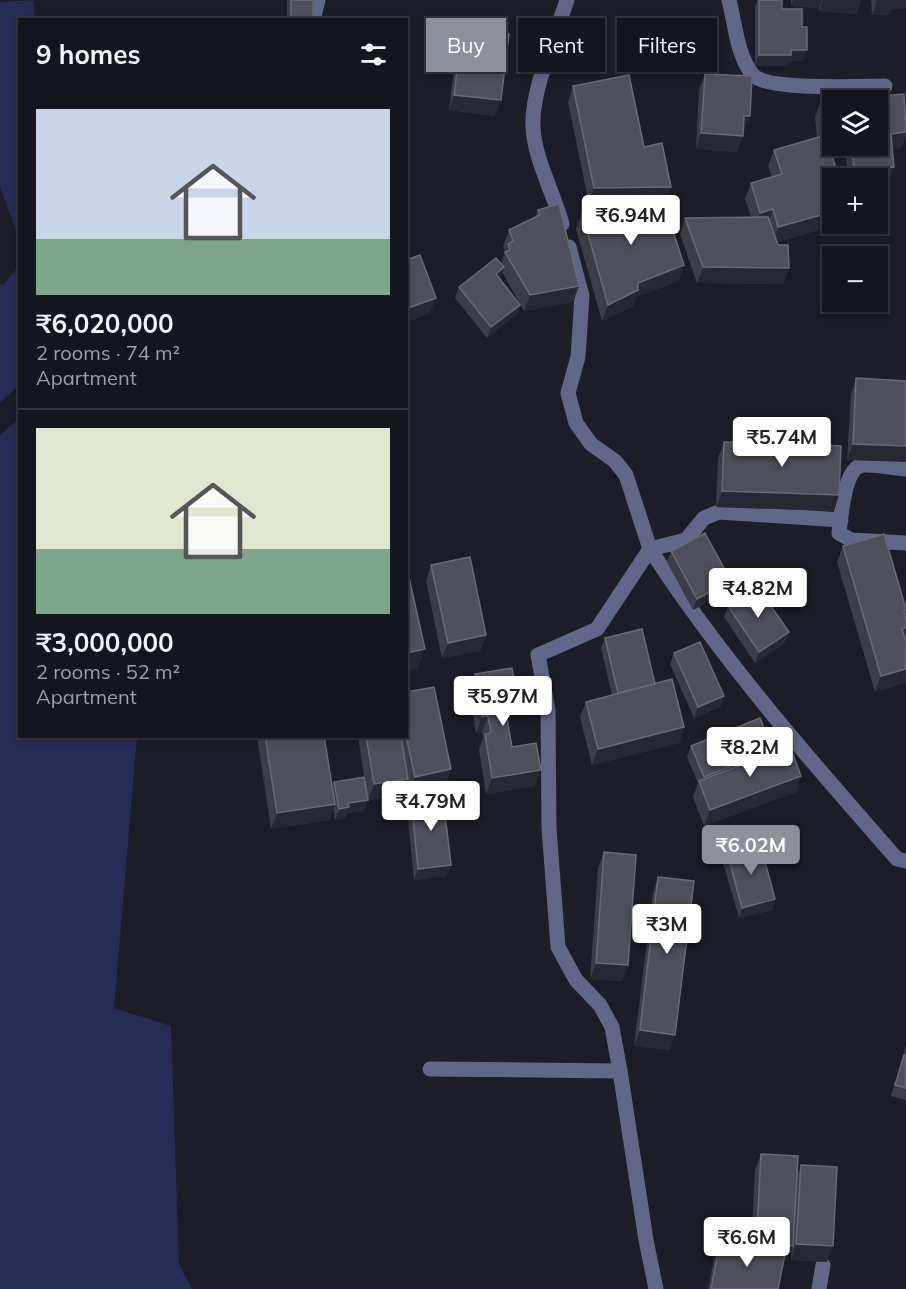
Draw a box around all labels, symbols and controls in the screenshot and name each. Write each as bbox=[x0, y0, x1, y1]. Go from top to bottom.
chip: Buy bbox=[426, 18, 506, 72]
chip: Rent bbox=[518, 18, 605, 72]
chip: Filters bbox=[617, 18, 717, 72]
text: 9 homes bbox=[36, 38, 140, 71]
icon: filters bbox=[357, 38, 390, 71]
map controls bbox=[822, 90, 888, 312]
button: layers bbox=[822, 90, 888, 156]
icon: home bbox=[159, 148, 267, 256]
button: + bbox=[822, 168, 888, 234]
pin: ₹6.94M bbox=[582, 195, 680, 246]
text: ₹6.94M bbox=[596, 202, 666, 227]
button: − bbox=[822, 246, 888, 312]
text: ₹6,020,000 bbox=[36, 307, 174, 340]
text: 2 rooms · 74 m² bbox=[36, 340, 180, 365]
text: Apartment bbox=[36, 365, 137, 390]
pin: ₹5.74M bbox=[733, 417, 831, 468]
text: ₹5.74M bbox=[747, 424, 817, 449]
icon: home bbox=[159, 467, 267, 575]
pin: ₹4.82M bbox=[709, 568, 807, 619]
text: ₹4.82M bbox=[723, 575, 793, 600]
text: ₹3,000,000 bbox=[36, 626, 174, 659]
text: 2 rooms · 52 m² bbox=[36, 659, 180, 684]
pin: ₹5.97M bbox=[454, 676, 552, 727]
text: ₹5.97M bbox=[468, 683, 538, 708]
text: Apartment bbox=[36, 684, 137, 709]
pin: ₹8.2M bbox=[708, 727, 792, 778]
text: ₹8.2M bbox=[721, 734, 779, 759]
pin: ₹4.79M bbox=[382, 781, 480, 832]
text: ₹4.79M bbox=[396, 788, 466, 813]
pin: ₹6.02M bbox=[702, 825, 800, 876]
text: ₹6.02M bbox=[716, 832, 786, 857]
pin: ₹3M bbox=[638, 904, 696, 955]
text: ₹3M bbox=[646, 911, 688, 936]
pin: ₹6.6M bbox=[705, 1217, 789, 1268]
text: ₹6.6M bbox=[718, 1224, 776, 1249]

